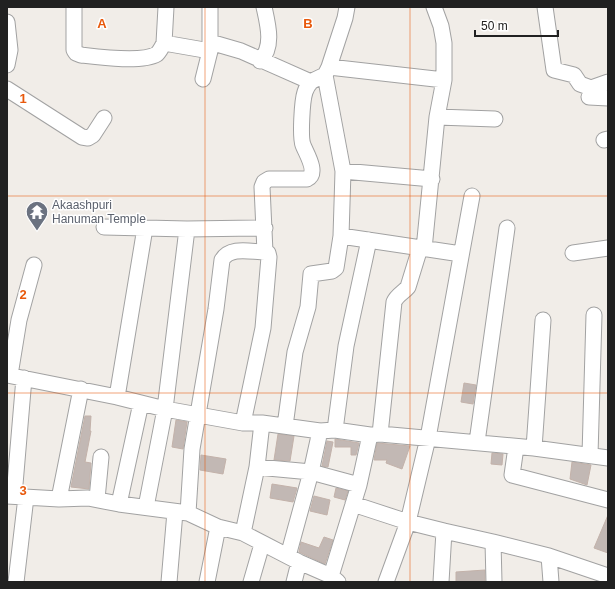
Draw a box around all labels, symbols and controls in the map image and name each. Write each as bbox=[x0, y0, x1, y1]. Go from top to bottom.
scale bar bbox=[475, 12, 558, 38]
text: A bbox=[97, 16, 107, 31]
text: B bbox=[303, 16, 313, 31]
text: 50 m bbox=[481, 19, 508, 33]
text: 1 bbox=[19, 91, 27, 106]
place label: Akaashpuri Hanuman Temple bbox=[52, 198, 146, 226]
temple icon: Akaashpuri Hanuman Temple bbox=[24, 199, 50, 232]
text: 2 bbox=[19, 287, 27, 302]
text: 3 bbox=[19, 483, 27, 498]

